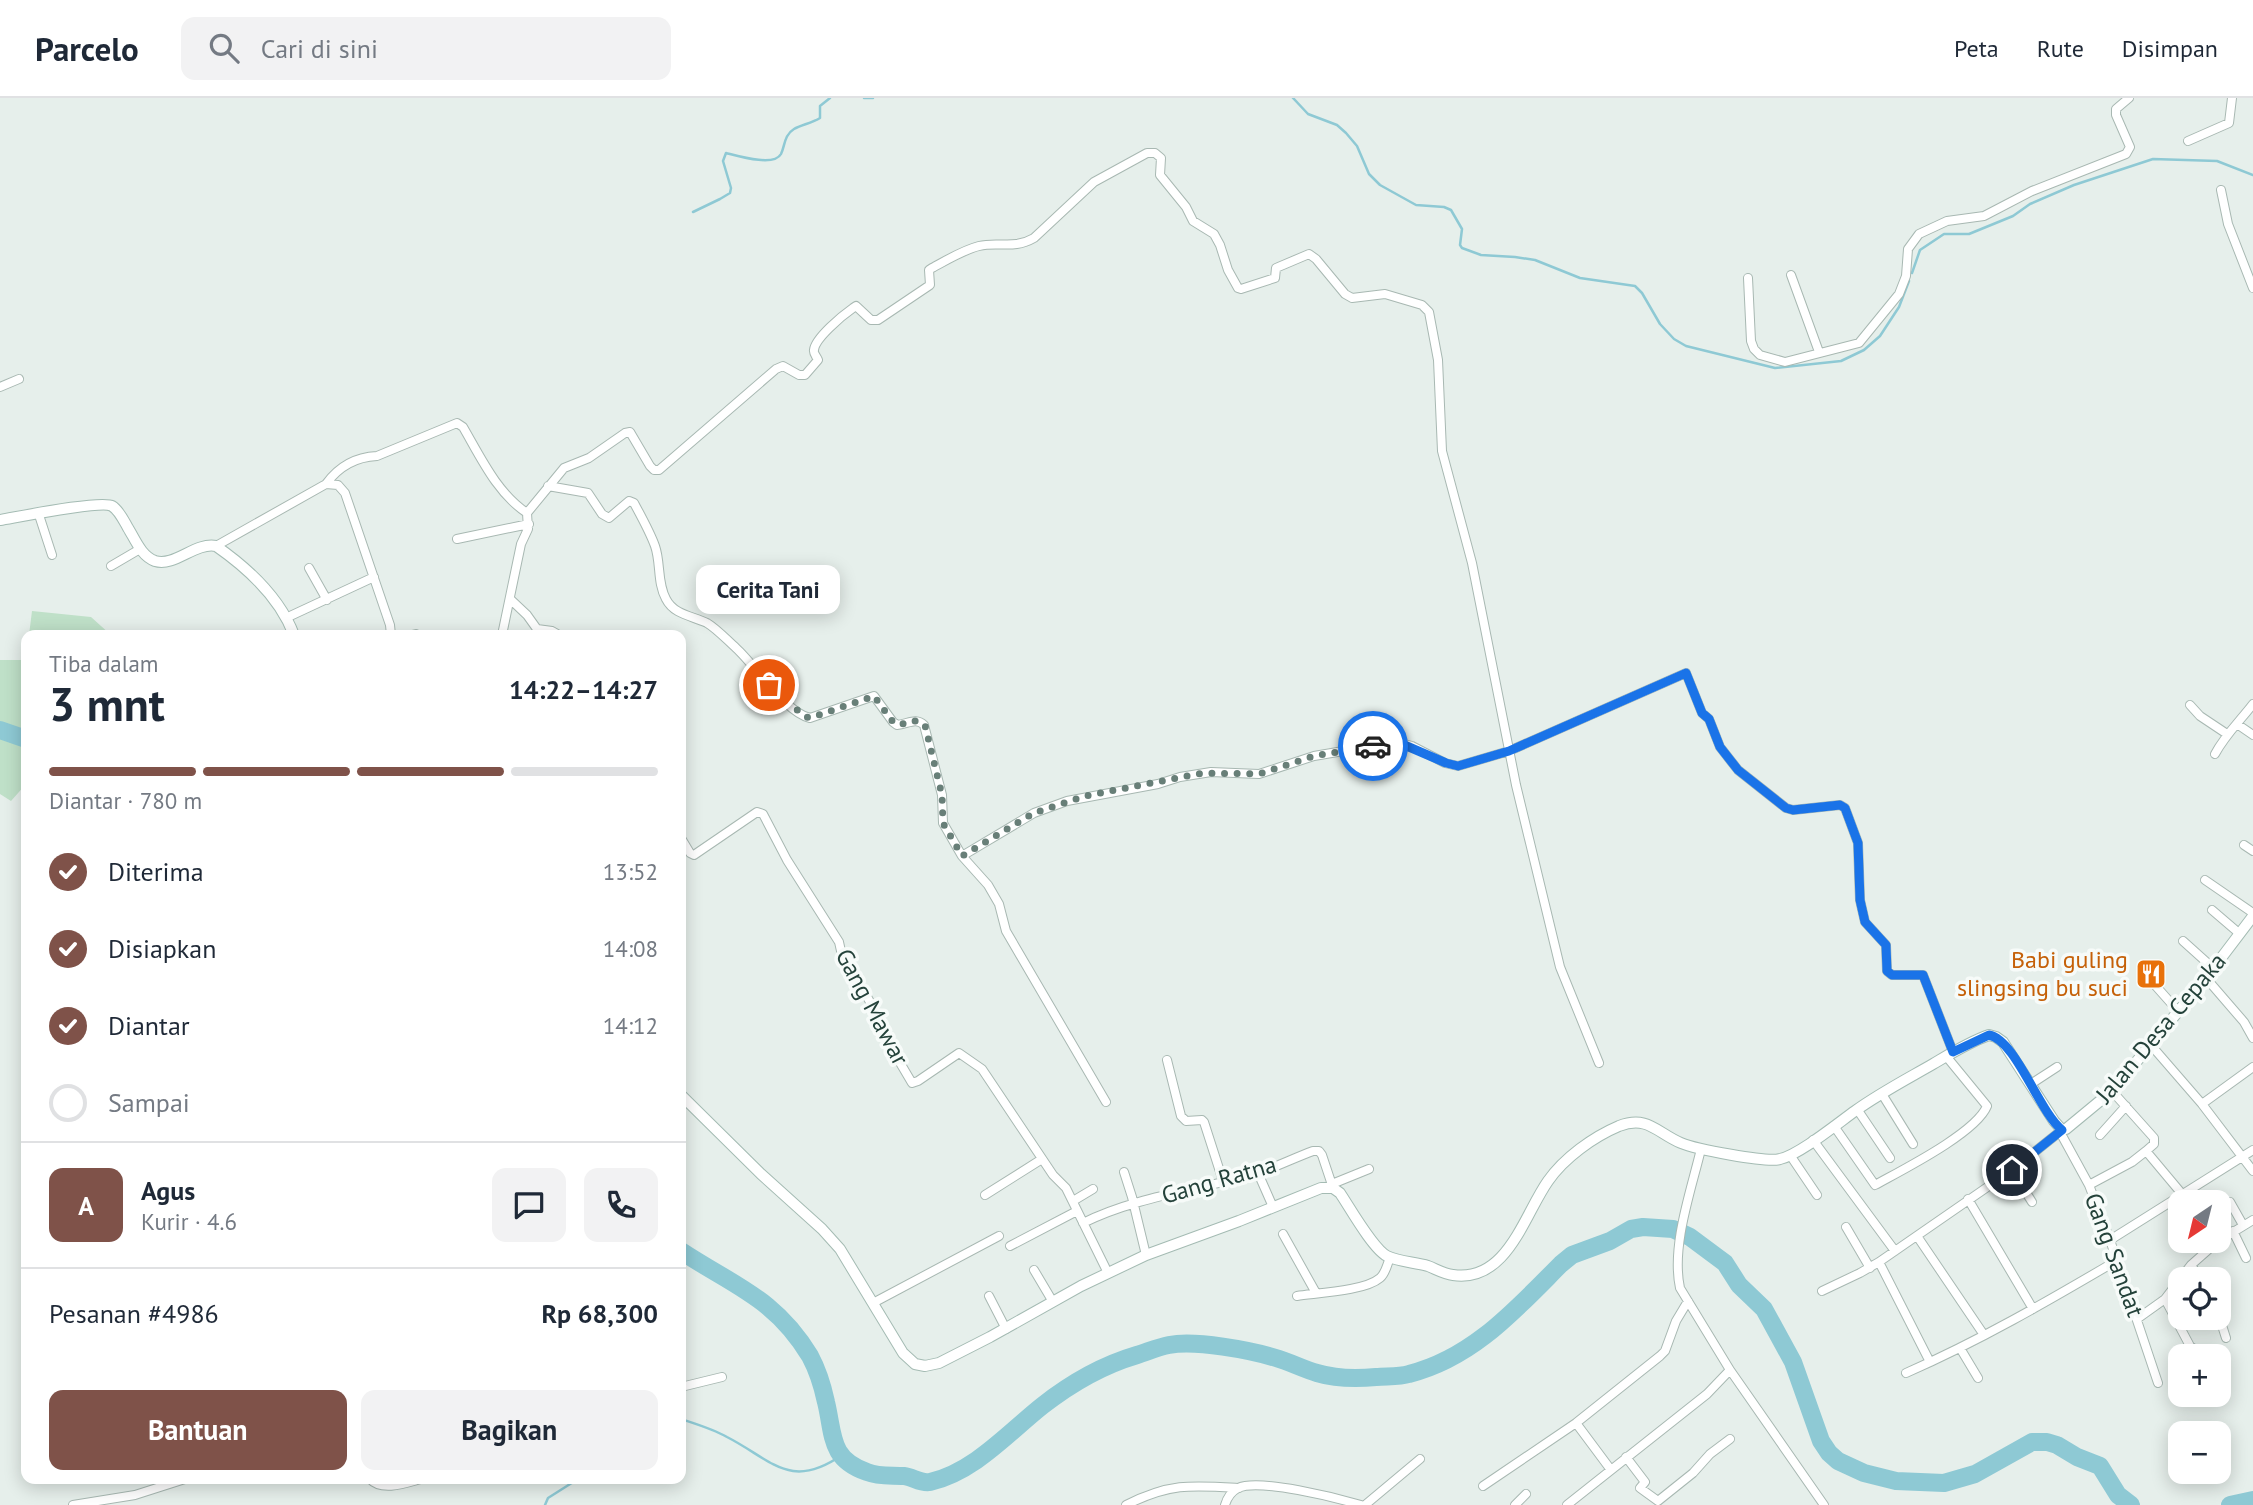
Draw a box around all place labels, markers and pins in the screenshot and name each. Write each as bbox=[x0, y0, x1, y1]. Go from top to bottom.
callout: Cerita Tani bbox=[697, 566, 841, 615]
pin bbox=[739, 655, 799, 715]
place label: Babi guling slingsing bu suci bbox=[1957, 944, 2128, 1003]
restaurant icon: Babi guling slingsing bu suci bbox=[2134, 957, 2168, 991]
pin bbox=[1982, 1140, 2042, 1200]

